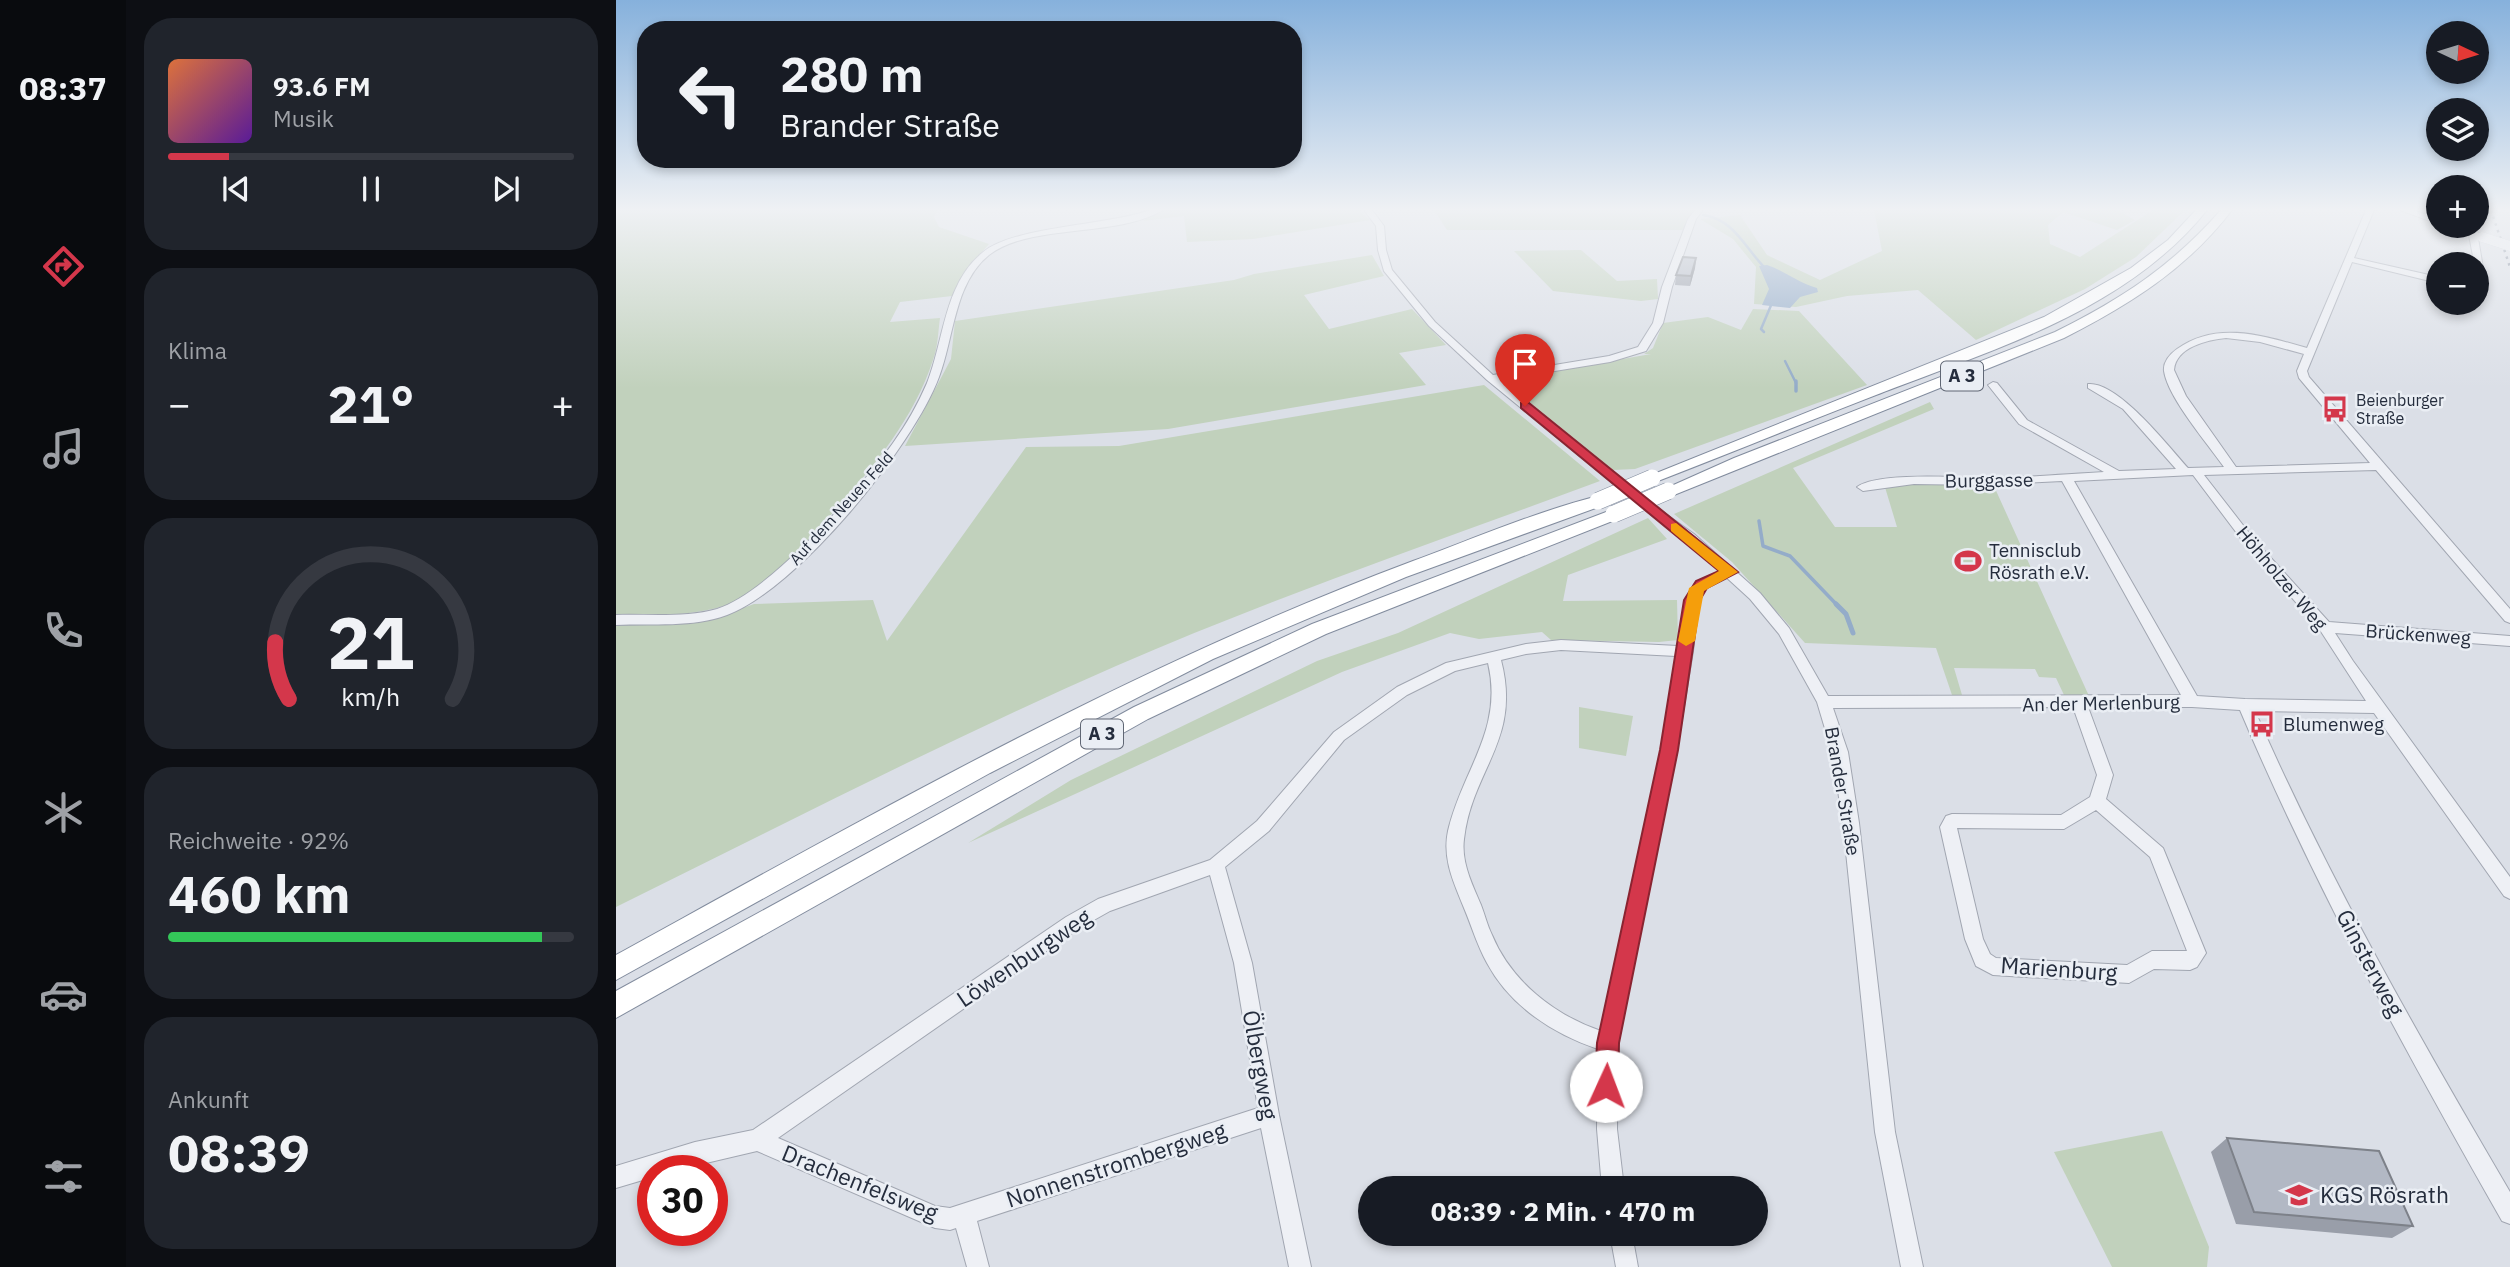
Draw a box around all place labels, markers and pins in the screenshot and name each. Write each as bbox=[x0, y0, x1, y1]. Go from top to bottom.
pin bbox=[1495, 334, 1555, 406]
place label: Beienburger Straße bbox=[2356, 390, 2444, 428]
bus stop icon: Beienburger Straße bbox=[2320, 394, 2350, 424]
place label: Tennisclub Rösrath e.V. bbox=[1989, 538, 2089, 584]
sports icon: Tennisclub Rösrath e.V. bbox=[1953, 546, 1983, 576]
bus stop icon: Blumenweg bbox=[2247, 709, 2277, 739]
place label: Blumenweg bbox=[2283, 712, 2384, 736]
place label: KGS Rösrath bbox=[2320, 1179, 2449, 1209]
school or university icon: KGS Rösrath bbox=[2284, 1180, 2314, 1210]

